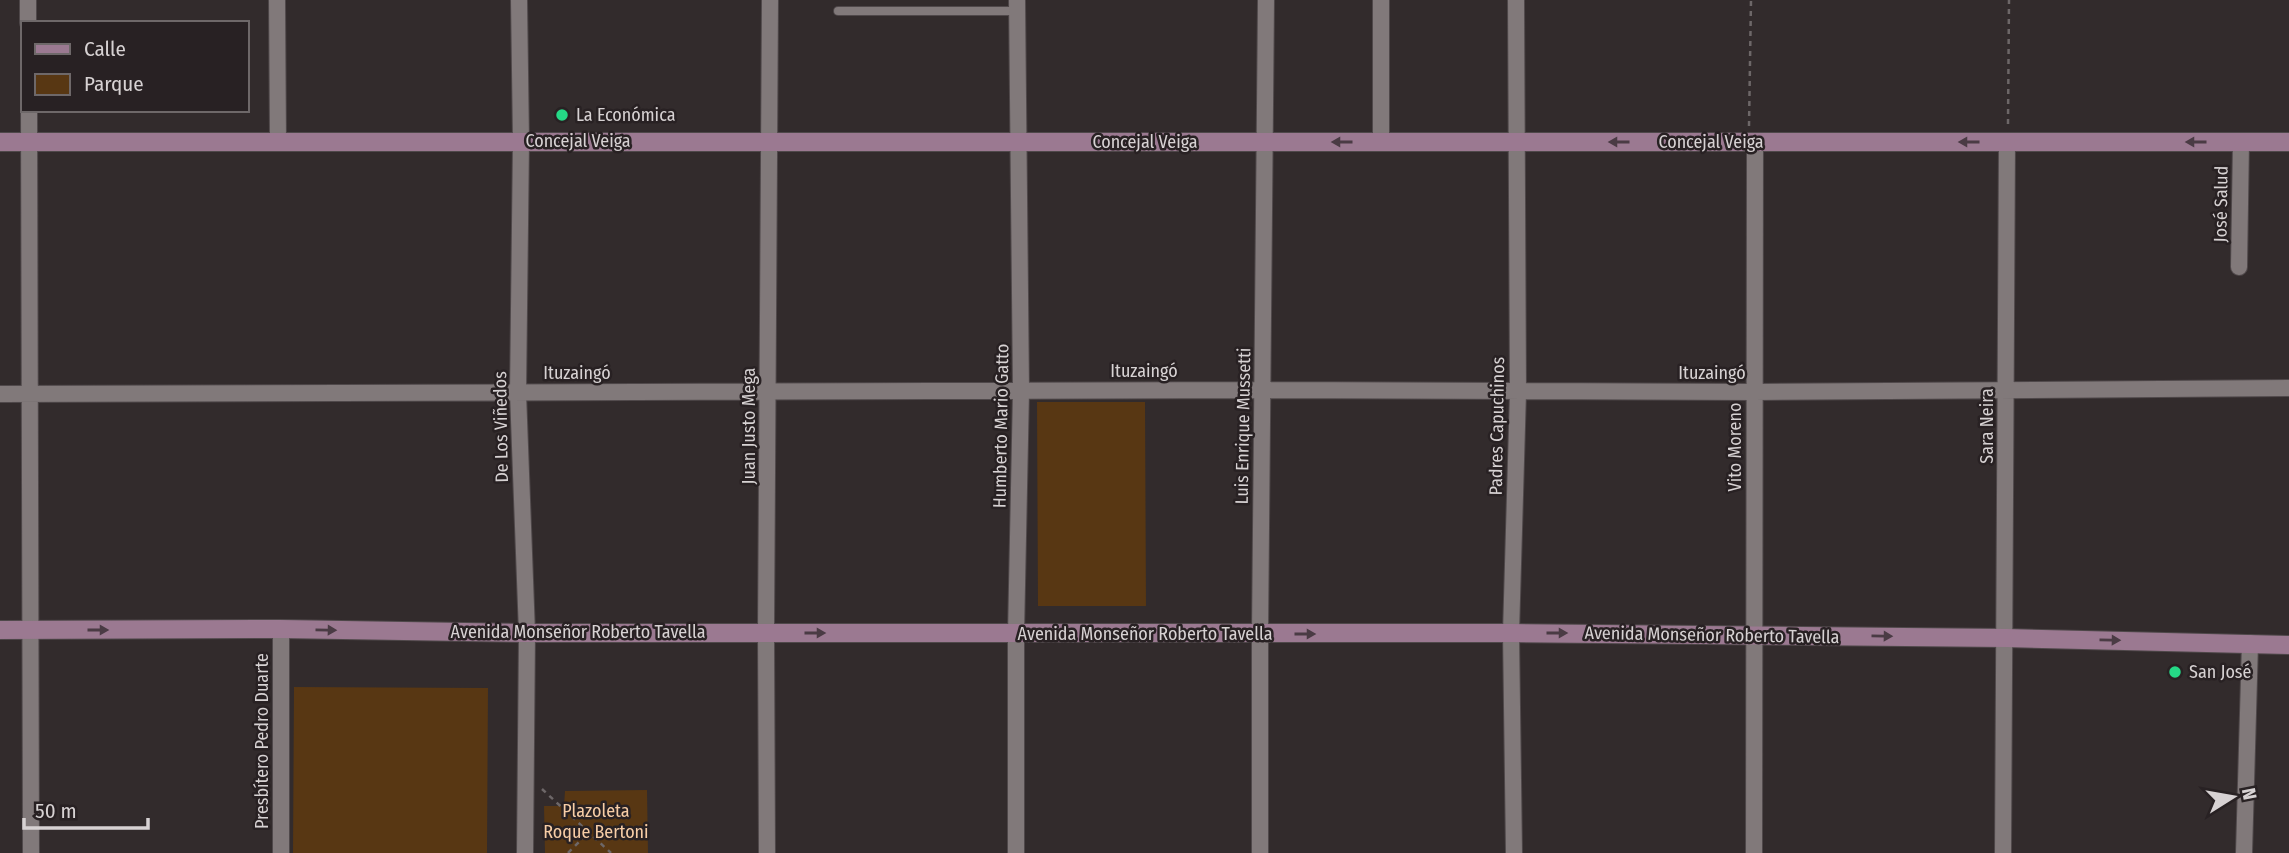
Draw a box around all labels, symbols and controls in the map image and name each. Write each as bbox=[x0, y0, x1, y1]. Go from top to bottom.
legend bbox=[21, 21, 248, 112]
text: Calle bbox=[84, 36, 126, 62]
text: Parque bbox=[84, 71, 144, 97]
place label: La Económica bbox=[576, 104, 676, 126]
marker: La Económica bbox=[554, 107, 570, 123]
street label: Concejal Veiga bbox=[525, 130, 631, 152]
street label: Concejal Veiga bbox=[1092, 131, 1198, 153]
street label: Concejal Veiga bbox=[1658, 131, 1764, 153]
one-way arrow bbox=[1331, 136, 1353, 148]
one-way arrow bbox=[1608, 136, 1630, 148]
one-way arrow bbox=[1958, 136, 1980, 148]
one-way arrow bbox=[2185, 136, 2207, 148]
street label: José Salud bbox=[2209, 166, 2233, 242]
street label: Humberto Mario Gatto bbox=[989, 344, 1013, 508]
street label: Luis Enrique Mussetti bbox=[1231, 347, 1255, 505]
street label: Padres Capuchinos bbox=[1485, 356, 1509, 496]
street label: Ituzaingó bbox=[1110, 360, 1178, 382]
street label: Ituzaingó bbox=[543, 362, 611, 384]
street label: Ituzaingó bbox=[1678, 362, 1746, 384]
street label: Juan Justo Mega bbox=[738, 367, 760, 484]
street label: De Los Viñedos bbox=[489, 371, 513, 483]
street label: Sara Neira bbox=[1976, 388, 1998, 464]
street label: Vito Moreno bbox=[1724, 403, 1746, 491]
street label: Avenida Monseñor Roberto Tavella bbox=[451, 621, 706, 643]
street label: Avenida Monseñor Roberto Tavella bbox=[1584, 622, 1840, 648]
street label: Avenida Monseñor Roberto Tavella bbox=[1018, 623, 1273, 645]
one-way arrow bbox=[88, 624, 110, 635]
one-way arrow bbox=[315, 624, 337, 635]
one-way arrow bbox=[805, 627, 827, 639]
one-way arrow bbox=[1546, 627, 1568, 639]
one-way arrow bbox=[1294, 628, 1316, 640]
one-way arrow bbox=[1872, 630, 1894, 642]
one-way arrow bbox=[2099, 634, 2121, 646]
street label: Presbítero Pedro Duarte bbox=[251, 653, 273, 829]
place label: San José bbox=[2189, 661, 2252, 683]
marker: San José bbox=[2167, 664, 2183, 680]
north arrow bbox=[2198, 762, 2268, 832]
scale bar bbox=[24, 786, 149, 830]
text: N bbox=[2237, 786, 2262, 802]
text: 50 m bbox=[35, 798, 77, 824]
park label: Plazoleta Roque Bertoni bbox=[543, 800, 649, 843]

